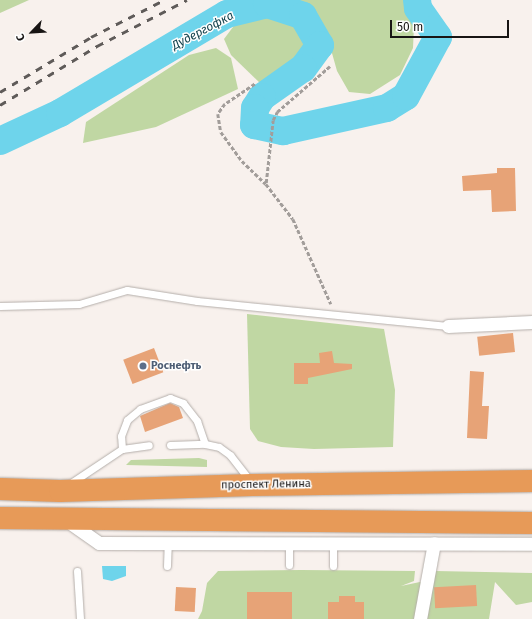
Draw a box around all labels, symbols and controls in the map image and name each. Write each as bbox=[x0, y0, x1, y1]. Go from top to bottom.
water label: Дудергофка bbox=[170, 9, 236, 53]
north arrow bbox=[12, 12, 52, 52]
scale bar bbox=[392, 12, 511, 38]
text: 50 m bbox=[397, 20, 423, 34]
text: С bbox=[13, 32, 28, 43]
place label: Роснефть bbox=[151, 359, 201, 373]
marker: Роснефть bbox=[138, 361, 148, 371]
street label: проспект Ленина bbox=[221, 478, 311, 492]

